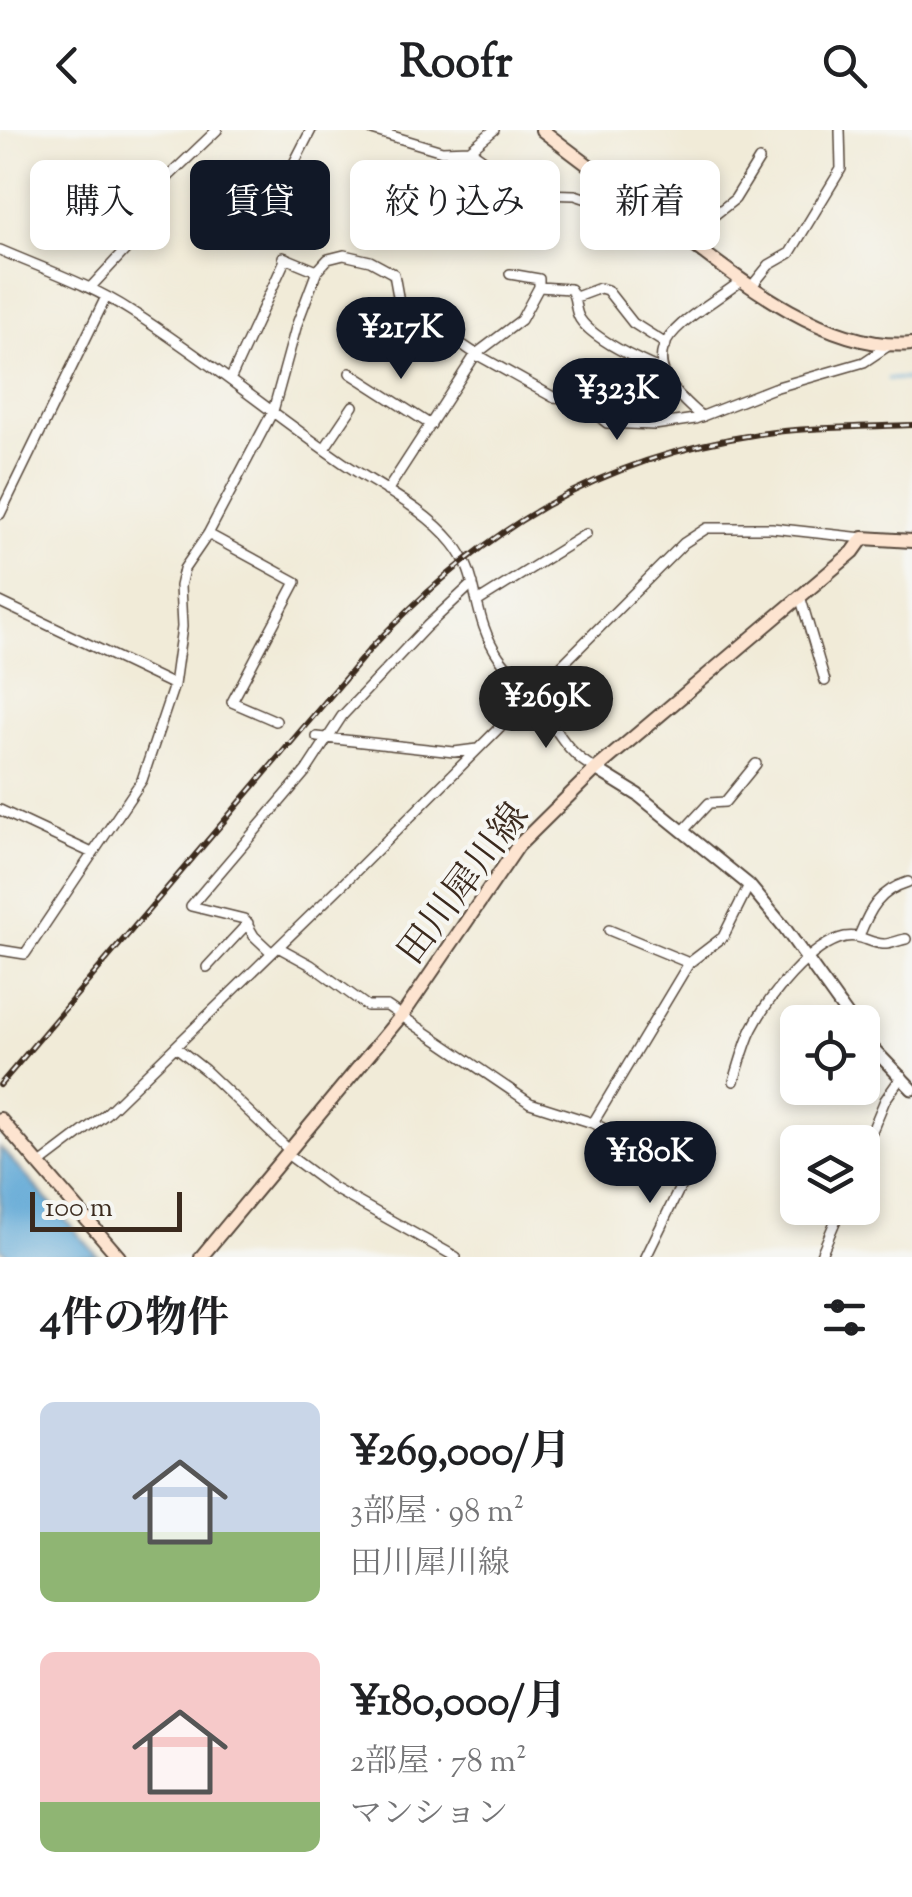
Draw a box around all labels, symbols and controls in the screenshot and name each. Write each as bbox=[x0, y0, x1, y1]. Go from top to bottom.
text: Roofr bbox=[400, 33, 512, 98]
icon: back bbox=[40, 38, 95, 93]
icon: search bbox=[817, 38, 872, 93]
chip: 購入 bbox=[30, 160, 170, 250]
chip: 賃貸 bbox=[190, 160, 330, 250]
chip: 絞り込み bbox=[350, 160, 560, 250]
chip: 新着 bbox=[580, 160, 720, 250]
pin: ¥217K bbox=[331, 297, 471, 382]
text: ¥217K bbox=[358, 306, 444, 352]
pin: ¥323K bbox=[547, 358, 687, 443]
text: ¥323K bbox=[575, 367, 659, 413]
pin: ¥269K bbox=[476, 666, 616, 751]
text: ¥269K bbox=[501, 675, 591, 721]
street label: 田川犀川線 bbox=[386, 793, 544, 978]
map controls bbox=[780, 1005, 880, 1225]
button: locate bbox=[780, 1005, 880, 1105]
pin: ¥180K bbox=[580, 1121, 720, 1206]
button: layers bbox=[780, 1125, 880, 1225]
text: ¥180K bbox=[606, 1130, 694, 1176]
scale bar bbox=[30, 1187, 182, 1232]
text: 100 m bbox=[45, 1189, 113, 1229]
icon: filters bbox=[817, 1290, 872, 1345]
text: 4件の物件 bbox=[40, 1291, 229, 1351]
text: ¥269,000/月 bbox=[350, 1424, 571, 1484]
icon: home bbox=[120, 1442, 240, 1562]
text: 3部屋 · 98 m² bbox=[350, 1490, 524, 1536]
text: 田川犀川線 bbox=[350, 1542, 510, 1588]
text: ¥180,000/月 bbox=[350, 1674, 567, 1734]
icon: home bbox=[120, 1692, 240, 1812]
text: 2部屋 · 78 m² bbox=[350, 1740, 527, 1786]
text: マンション bbox=[350, 1792, 509, 1838]

